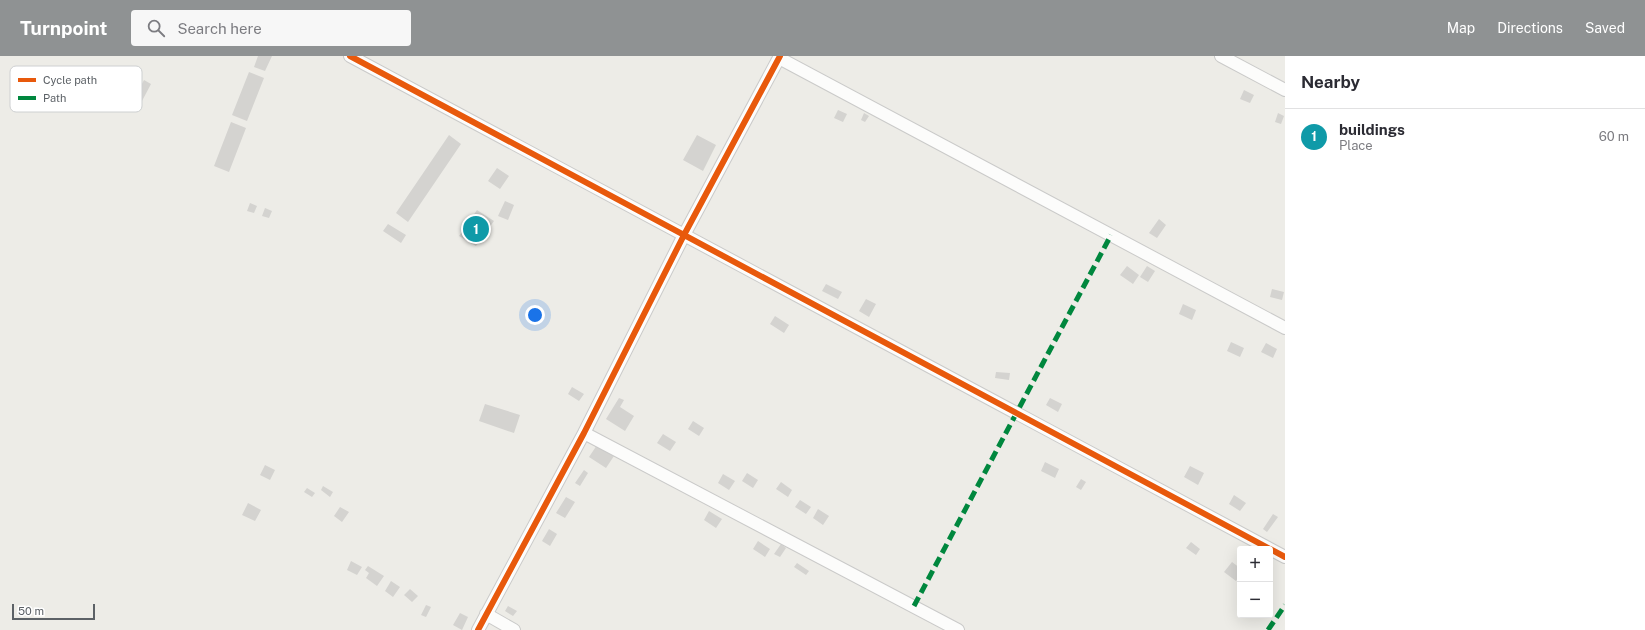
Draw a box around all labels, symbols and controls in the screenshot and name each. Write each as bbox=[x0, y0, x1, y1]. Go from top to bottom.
search box bbox=[131, 10, 411, 46]
text: Turnpoint bbox=[20, 17, 107, 39]
icon: search bbox=[145, 17, 167, 39]
text: Search here bbox=[177, 20, 262, 37]
text: Map bbox=[1447, 20, 1475, 36]
text: Directions bbox=[1497, 20, 1563, 36]
text: Saved bbox=[1585, 20, 1625, 36]
legend bbox=[10, 66, 142, 112]
text: Nearby bbox=[1301, 72, 1360, 92]
text: Cycle path bbox=[43, 74, 97, 86]
text: Path bbox=[43, 92, 66, 104]
text: buildings bbox=[1339, 121, 1405, 138]
text: 1 bbox=[1311, 129, 1317, 144]
text: 60 m bbox=[1599, 129, 1629, 144]
text: Place bbox=[1339, 138, 1373, 153]
pin: 1 bbox=[463, 214, 489, 244]
your location bbox=[525, 305, 545, 325]
map controls bbox=[1237, 546, 1273, 618]
button: + bbox=[1237, 546, 1273, 582]
button: − bbox=[1237, 582, 1273, 618]
scale bar bbox=[12, 602, 95, 621]
text: 50 m bbox=[18, 605, 44, 617]

